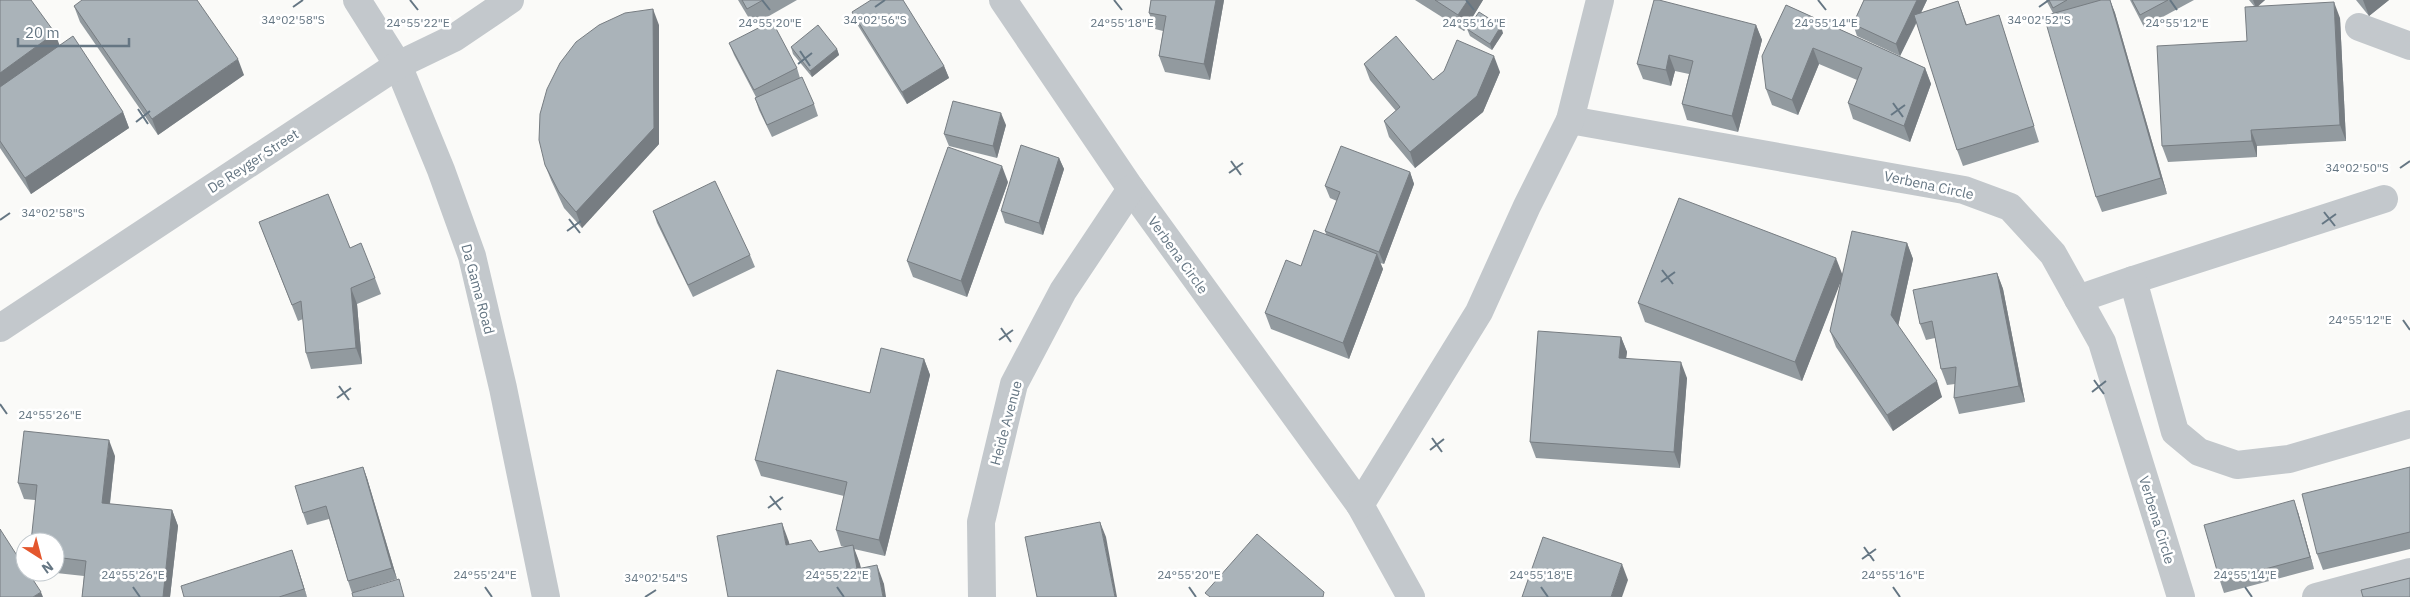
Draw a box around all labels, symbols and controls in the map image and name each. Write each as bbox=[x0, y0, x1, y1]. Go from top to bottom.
text: 34°02'58"S bbox=[261, 12, 325, 27]
text: 34°02'56"S bbox=[843, 12, 907, 27]
text: 34°02'52"S bbox=[2007, 12, 2071, 27]
scale bar bbox=[18, 15, 129, 47]
text: 24°55'22"E bbox=[386, 15, 450, 30]
text: 24°55'20"E bbox=[738, 15, 802, 30]
text: 24°55'18"E bbox=[1090, 15, 1154, 30]
text: 24°55'16"E bbox=[1442, 15, 1506, 30]
text: 24°55'14"E bbox=[1794, 15, 1858, 30]
text: 24°55'12"E bbox=[2145, 15, 2209, 30]
text: 20 m bbox=[25, 23, 60, 42]
street label: De Reyger Street bbox=[204, 125, 302, 197]
text: 34°02'50"S bbox=[2325, 160, 2389, 175]
street label: Verbena Circle bbox=[1882, 167, 1976, 203]
text: 34°02'58"S bbox=[21, 205, 85, 220]
street label: Verbena Circle bbox=[1144, 213, 1212, 297]
street label: Da Gama Road bbox=[457, 242, 499, 336]
text: 24°55'12"E bbox=[2328, 312, 2392, 327]
street label: Heide Avenue bbox=[986, 378, 1026, 467]
text: 24°55'26"E bbox=[18, 407, 82, 422]
street label: Verbena Circle bbox=[2135, 474, 2179, 567]
north arrow bbox=[15, 532, 65, 582]
text: N bbox=[38, 557, 57, 578]
text: 24°55'26"E bbox=[101, 567, 165, 582]
text: 24°55'24"E bbox=[453, 567, 517, 582]
text: 24°55'22"E bbox=[805, 567, 869, 582]
text: 24°55'20"E bbox=[1157, 567, 1221, 582]
text: 24°55'18"E bbox=[1509, 567, 1573, 582]
text: 24°55'16"E bbox=[1861, 567, 1925, 582]
text: 24°55'14"E bbox=[2213, 567, 2277, 582]
text: 34°02'54"S bbox=[624, 570, 688, 585]

